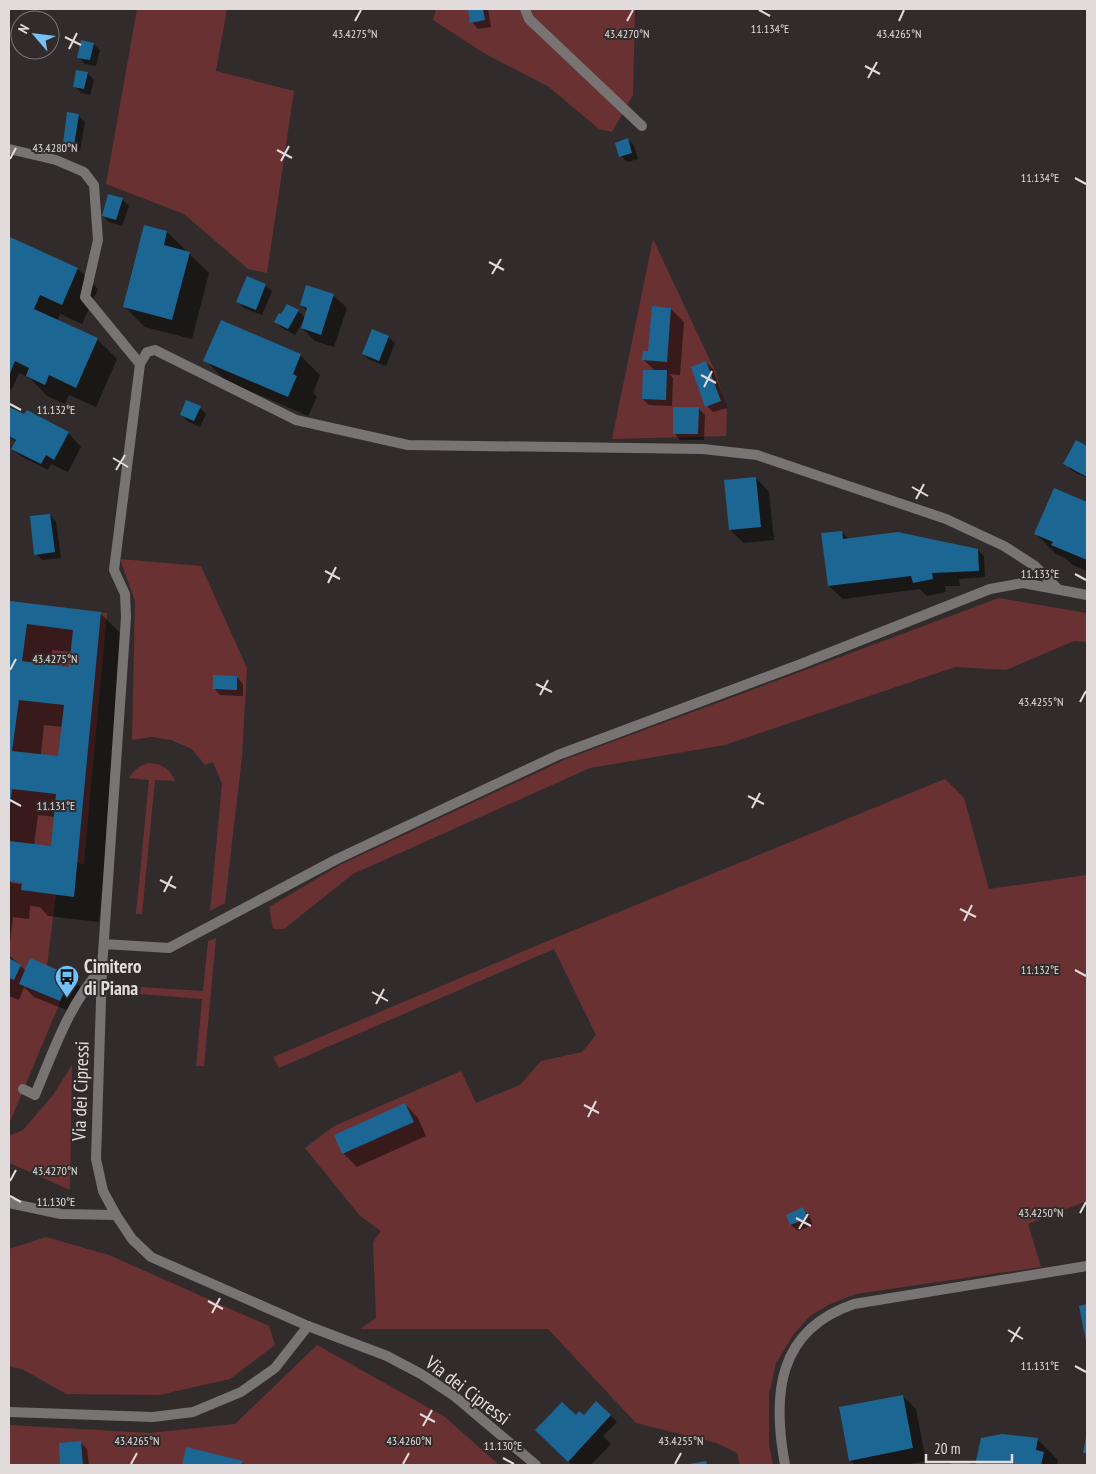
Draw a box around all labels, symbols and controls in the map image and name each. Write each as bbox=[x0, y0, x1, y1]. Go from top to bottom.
north arrow bbox=[10, 10, 60, 60]
text: N bbox=[14, 21, 33, 36]
text: 11.134°E bbox=[751, 21, 789, 36]
text: 43.4275°N bbox=[332, 26, 378, 41]
text: 43.4270°N bbox=[604, 26, 650, 41]
text: 43.4265°N bbox=[876, 26, 922, 41]
text: 43.4280°N bbox=[32, 140, 78, 155]
text: 11.134°E bbox=[1021, 170, 1059, 185]
text: 11.132°E bbox=[37, 402, 75, 417]
text: 11.133°E bbox=[1021, 566, 1059, 581]
text: 43.4275°N bbox=[32, 651, 78, 666]
text: 43.4255°N bbox=[1018, 694, 1064, 709]
text: 11.131°E bbox=[37, 798, 75, 813]
place label: Cimitero di Piana bbox=[84, 954, 142, 1000]
text: 11.132°E bbox=[1021, 962, 1059, 977]
bus stop icon: Cimitero di Piana bbox=[54, 964, 80, 998]
street label: Via dei Cipressi bbox=[66, 1041, 94, 1142]
text: 43.4270°N bbox=[32, 1163, 78, 1178]
text: 11.130°E bbox=[37, 1194, 75, 1209]
text: 43.4250°N bbox=[1018, 1205, 1064, 1220]
street label: Via dei Cipressi bbox=[420, 1350, 515, 1430]
text: 11.131°E bbox=[1021, 1358, 1059, 1373]
scale bar bbox=[926, 1432, 1012, 1464]
text: 43.4265°N bbox=[114, 1433, 160, 1448]
text: 43.4260°N bbox=[386, 1433, 432, 1448]
text: 43.4255°N bbox=[658, 1433, 704, 1448]
text: 11.130°E bbox=[484, 1438, 522, 1453]
text: 20 m bbox=[934, 1439, 960, 1458]

